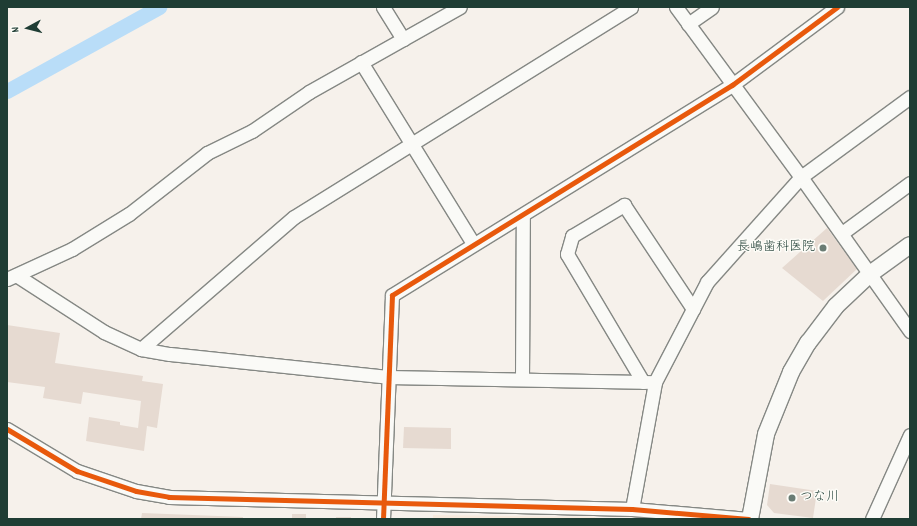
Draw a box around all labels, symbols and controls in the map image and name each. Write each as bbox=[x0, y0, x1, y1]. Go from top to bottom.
north arrow bbox=[8, 8, 48, 48]
text: N bbox=[8, 26, 24, 33]
place label: 長嶋歯科医院 bbox=[737, 240, 815, 256]
marker: 長嶋歯科医院 bbox=[818, 243, 828, 253]
place label: つな川 bbox=[800, 490, 839, 506]
marker: つな川 bbox=[787, 493, 797, 503]

